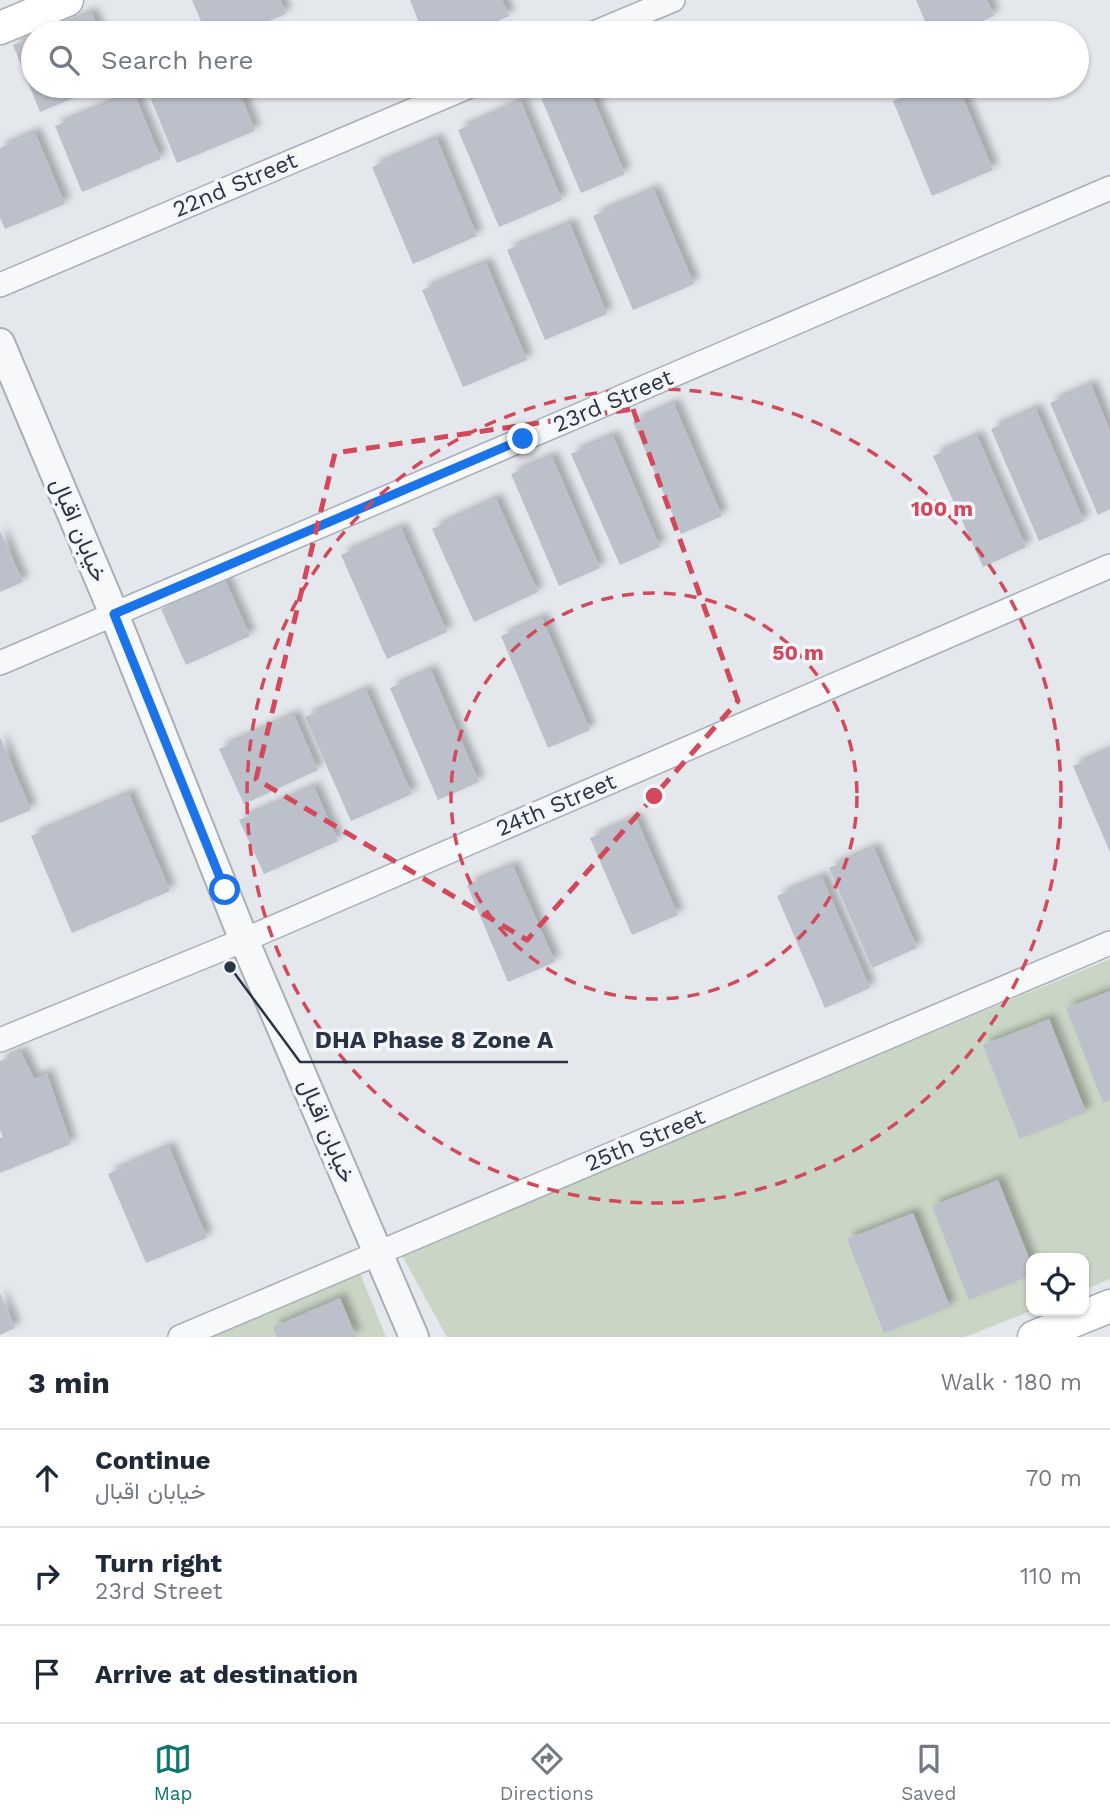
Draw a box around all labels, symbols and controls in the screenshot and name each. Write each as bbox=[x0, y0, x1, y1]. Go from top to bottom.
search box bbox=[21, 21, 1089, 98]
icon: search bbox=[45, 41, 83, 79]
text: Search here bbox=[101, 45, 253, 75]
street label: 22nd Street bbox=[169, 147, 302, 223]
street label: 23rd Street bbox=[549, 364, 677, 438]
route end bbox=[507, 423, 538, 454]
street label: خیابان اقبال bbox=[44, 474, 113, 587]
text: 100 m bbox=[911, 496, 973, 521]
text: 50 m bbox=[772, 640, 824, 665]
street label: 24th Street bbox=[492, 767, 620, 842]
centre of rings bbox=[642, 784, 666, 808]
route start bbox=[209, 874, 240, 905]
callout: DHA Phase 8 Zone A bbox=[300, 1017, 568, 1062]
text: DHA Phase 8 Zone A bbox=[315, 1026, 554, 1054]
street label: خیابان اقبال bbox=[292, 1075, 361, 1188]
street label: 25th Street bbox=[581, 1102, 709, 1177]
map controls bbox=[1026, 1253, 1089, 1316]
button: locate bbox=[1026, 1253, 1089, 1316]
text: 3 min bbox=[28, 1365, 110, 1400]
text: Walk · 180 m bbox=[941, 1369, 1082, 1396]
text: Continue bbox=[95, 1445, 211, 1475]
icon: ahead bbox=[28, 1459, 66, 1497]
text: 70 m bbox=[1025, 1465, 1082, 1492]
text: خیابان اقبال bbox=[95, 1478, 206, 1505]
text: Turn right bbox=[95, 1548, 222, 1578]
icon: right bbox=[28, 1557, 66, 1595]
text: 110 m bbox=[1020, 1563, 1082, 1590]
text: 23rd Street bbox=[95, 1578, 222, 1605]
icon: arrive bbox=[28, 1655, 66, 1693]
text: Arrive at destination bbox=[95, 1659, 358, 1689]
tab: Map bbox=[154, 1740, 192, 1805]
tab: Directions bbox=[500, 1740, 594, 1805]
tab: Saved bbox=[901, 1740, 956, 1805]

